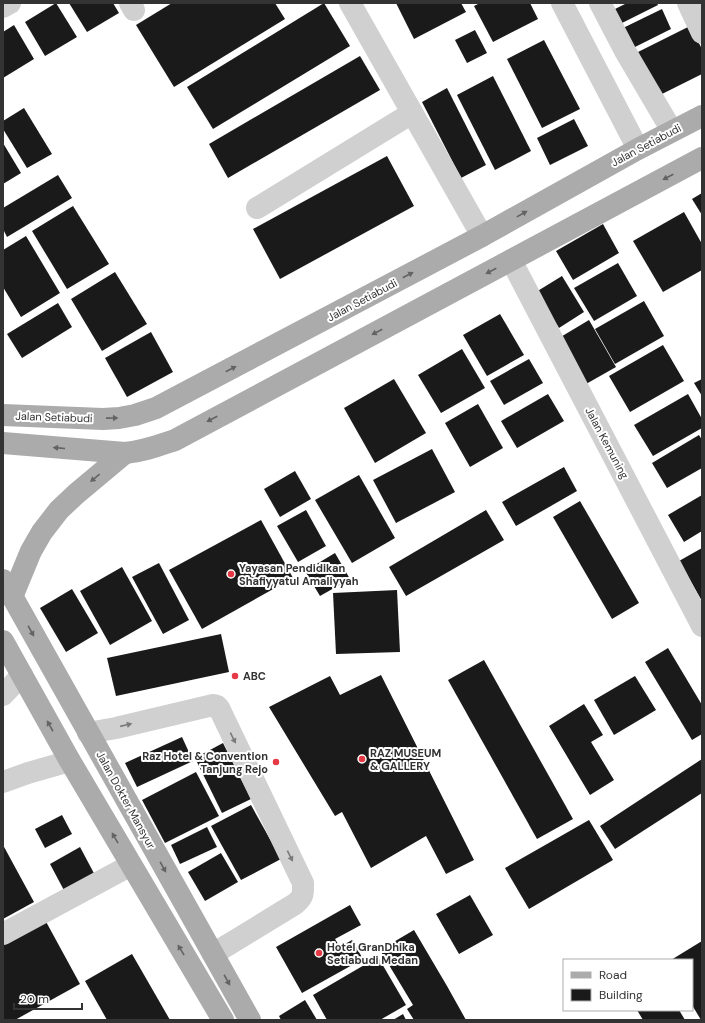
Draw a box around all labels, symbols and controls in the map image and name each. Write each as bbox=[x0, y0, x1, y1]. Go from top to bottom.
street label: Jalan Setiabudi bbox=[609, 121, 683, 169]
one-way arrow bbox=[662, 173, 673, 180]
one-way arrow bbox=[516, 210, 528, 217]
one-way arrow bbox=[485, 268, 497, 274]
one-way arrow bbox=[402, 272, 413, 279]
street label: Jalan Setiabudi bbox=[325, 276, 399, 324]
one-way arrow bbox=[371, 329, 382, 335]
one-way arrow bbox=[225, 366, 237, 372]
street label: Jalan Kemuning bbox=[582, 405, 632, 481]
street label: Jalan Setiabudi bbox=[15, 409, 93, 425]
one-way arrow bbox=[106, 415, 118, 422]
one-way arrow bbox=[207, 416, 218, 423]
one-way arrow bbox=[53, 444, 65, 451]
one-way arrow bbox=[90, 473, 101, 482]
place label: Yayasan Pendidikan Shafiyyatul Amaliyyah bbox=[239, 561, 359, 588]
marker: Yayasan Pendidikan Shafiyyatul Amaliyyah bbox=[226, 569, 236, 579]
one-way arrow bbox=[28, 626, 34, 637]
place label: ABC bbox=[243, 669, 266, 683]
marker: ABC bbox=[230, 671, 240, 681]
one-way arrow bbox=[47, 720, 54, 732]
one-way arrow bbox=[120, 722, 132, 728]
one-way arrow bbox=[230, 733, 237, 744]
place label: RAZ MUSEUM & GALLERY bbox=[370, 746, 441, 773]
street label: Jalan Dokter Mansyur bbox=[93, 749, 159, 851]
place label: Raz Hotel & Convention Tanjung Rejo bbox=[142, 749, 268, 776]
marker: RAZ MUSEUM & GALLERY bbox=[357, 754, 367, 764]
marker: Raz Hotel & Convention Tanjung Rejo bbox=[271, 757, 281, 767]
one-way arrow bbox=[112, 832, 119, 844]
one-way arrow bbox=[287, 850, 293, 861]
one-way arrow bbox=[160, 861, 167, 873]
place label: Hotel GranDhika Setiabudi Medan bbox=[327, 940, 418, 967]
one-way arrow bbox=[178, 944, 185, 956]
marker: Hotel GranDhika Setiabudi Medan bbox=[314, 948, 324, 958]
legend bbox=[563, 959, 693, 1011]
text: Road bbox=[599, 967, 627, 983]
one-way arrow bbox=[224, 974, 231, 986]
scale bar bbox=[14, 985, 82, 1011]
text: Building bbox=[599, 987, 643, 1003]
text: 20 m bbox=[20, 991, 49, 1007]

